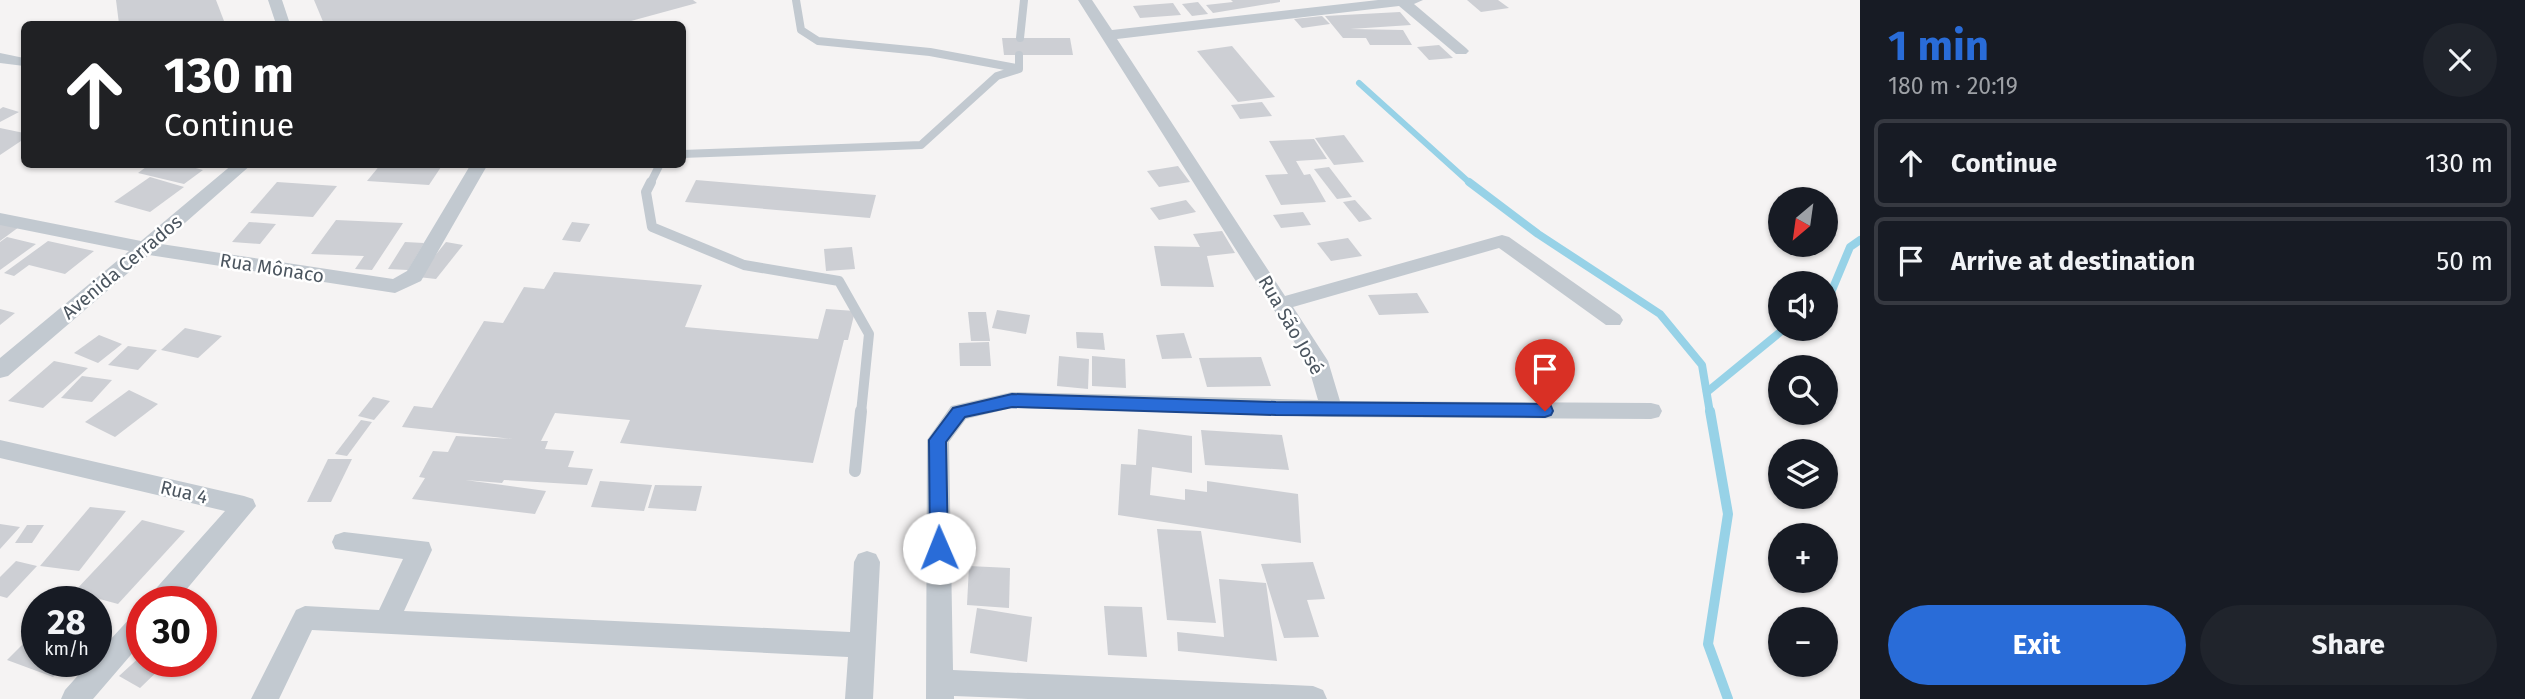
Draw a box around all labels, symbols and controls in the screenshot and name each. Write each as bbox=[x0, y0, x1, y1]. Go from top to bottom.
text: 1 min bbox=[1888, 21, 1989, 71]
button: close bbox=[2423, 23, 2497, 97]
text: 130 m bbox=[164, 46, 294, 105]
icon: ahead bbox=[49, 49, 140, 140]
text: 180 m · 20:19 bbox=[1888, 72, 2018, 100]
text: Continue bbox=[164, 106, 294, 144]
icon: ahead bbox=[1892, 144, 1930, 182]
text: Continue bbox=[1951, 148, 2057, 179]
text: 130 m bbox=[2425, 148, 2493, 179]
north arrow bbox=[1768, 187, 1838, 257]
map controls bbox=[1768, 187, 1838, 677]
street label: Avenida Cerrados bbox=[57, 210, 187, 324]
icon: arrive bbox=[1892, 242, 1930, 280]
text: Arrive at destination bbox=[1951, 246, 2195, 277]
text: 50 m bbox=[2436, 246, 2493, 277]
street label: Rua Mônaco bbox=[218, 248, 326, 288]
street label: Rua São José bbox=[1253, 271, 1329, 379]
button: sound bbox=[1768, 271, 1838, 341]
pin bbox=[1515, 339, 1575, 411]
icon: arrive bbox=[1526, 350, 1564, 388]
button: search bbox=[1768, 355, 1838, 425]
button: layers bbox=[1768, 439, 1838, 509]
street label: Rua 4 bbox=[158, 475, 210, 509]
position arrow bbox=[902, 511, 976, 585]
button: + bbox=[1768, 523, 1838, 593]
speed limit sign: 30 bbox=[126, 586, 217, 677]
text: 28 bbox=[47, 601, 86, 643]
button: Exit bbox=[1888, 605, 2186, 685]
button: Share bbox=[2200, 605, 2497, 685]
button: − bbox=[1768, 607, 1838, 677]
text: km/h bbox=[44, 638, 89, 660]

